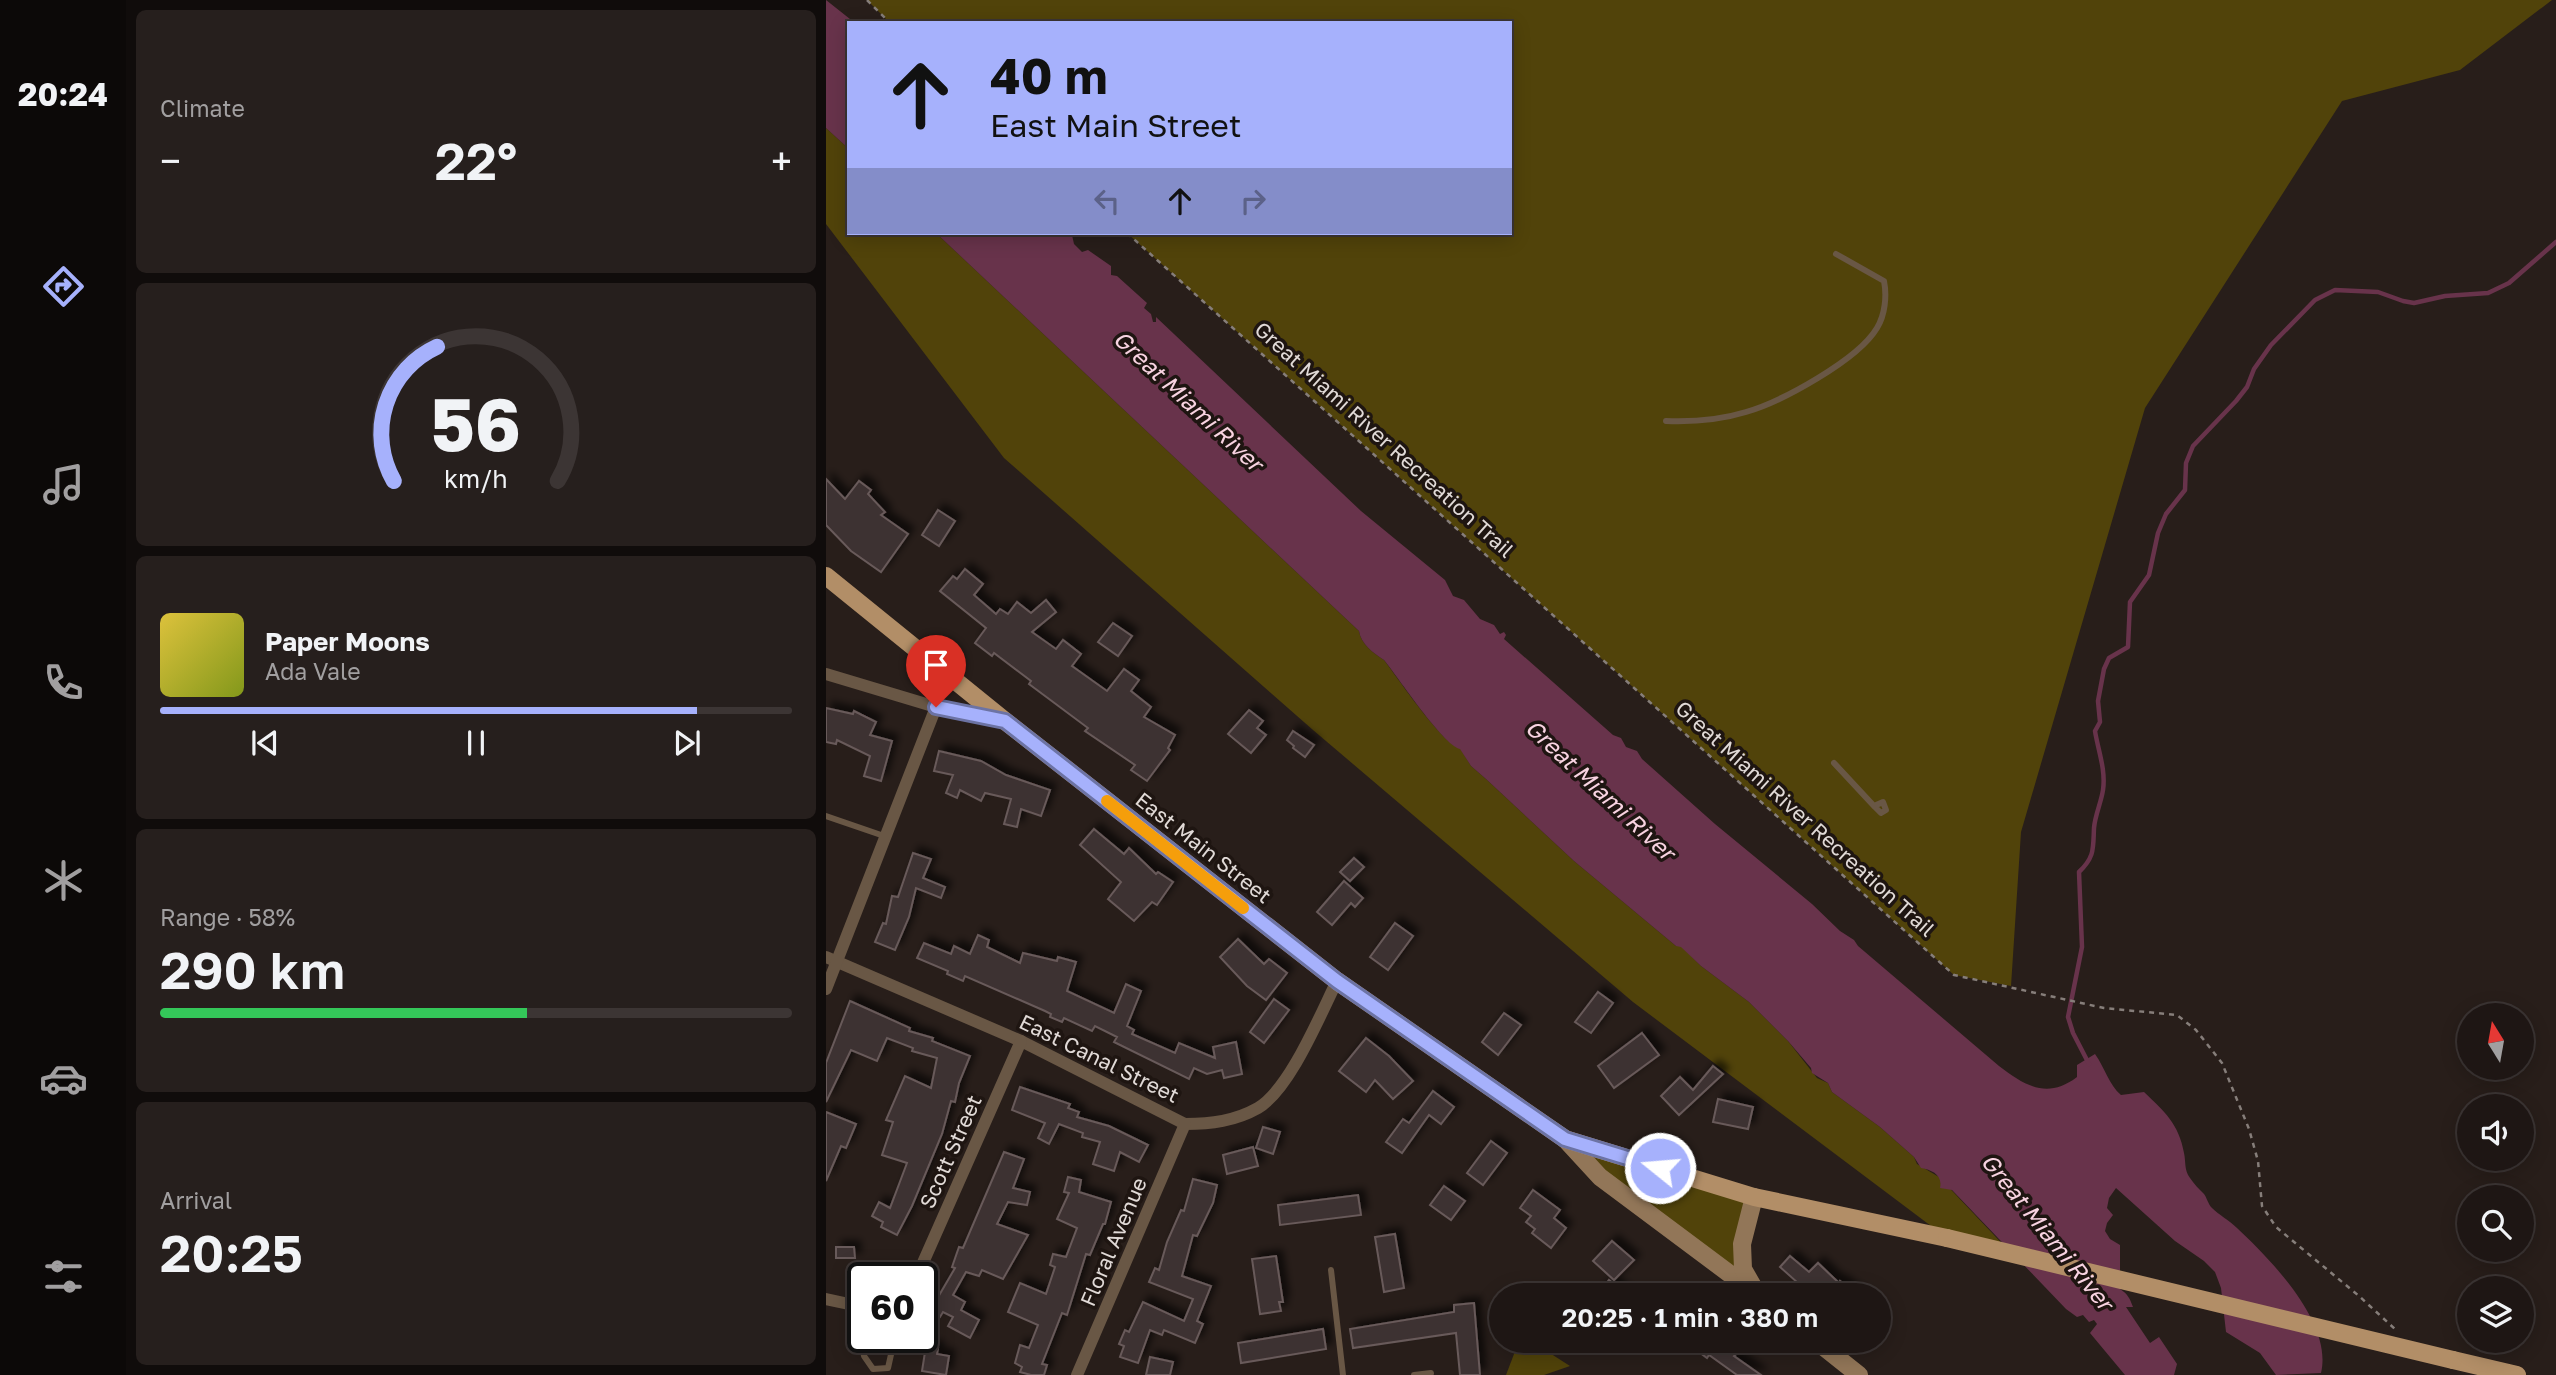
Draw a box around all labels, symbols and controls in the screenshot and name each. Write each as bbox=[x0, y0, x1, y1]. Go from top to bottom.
text: 40 m bbox=[990, 46, 1108, 105]
icon: ahead bbox=[875, 49, 966, 140]
text: 20:24 bbox=[18, 75, 108, 113]
text: Climate bbox=[160, 94, 245, 122]
text: East Main Street bbox=[990, 106, 1242, 144]
text: 22° bbox=[435, 129, 517, 191]
text: − bbox=[160, 138, 181, 183]
text: + bbox=[771, 138, 792, 183]
icon: left bbox=[1088, 182, 1126, 220]
icon: ahead bbox=[1161, 182, 1199, 220]
icon: right bbox=[1234, 182, 1272, 220]
icon: directions bbox=[39, 262, 88, 311]
street label: Great Miami River Recreation Trail bbox=[1250, 316, 1520, 563]
water label: Great Miami River bbox=[1108, 324, 1271, 479]
text: 56 bbox=[431, 380, 521, 467]
icon: music bbox=[39, 460, 88, 509]
text: km/h bbox=[444, 462, 508, 493]
text: Paper Moons bbox=[265, 626, 430, 657]
pin bbox=[906, 635, 966, 707]
icon: arrive bbox=[917, 646, 955, 684]
text: Ada Vale bbox=[265, 657, 361, 685]
icon: phone bbox=[39, 658, 88, 707]
street label: Great Miami River Recreation Trail bbox=[1671, 695, 1941, 942]
water label: Great Miami River bbox=[1520, 713, 1683, 868]
icon: previous bbox=[246, 724, 284, 762]
icon: pause bbox=[457, 724, 495, 762]
icon: next bbox=[668, 724, 706, 762]
street label: East Main Street bbox=[1131, 786, 1277, 908]
icon: climate bbox=[39, 856, 88, 905]
text: Range · 58% bbox=[160, 903, 295, 931]
text: 290 km bbox=[160, 938, 345, 1000]
north arrow bbox=[2457, 1003, 2534, 1080]
map controls bbox=[2457, 1003, 2534, 1353]
street label: East Canal Street bbox=[1015, 1008, 1183, 1108]
icon: car bbox=[39, 1054, 88, 1103]
street label: Scott Street bbox=[914, 1091, 987, 1212]
button: sound bbox=[2457, 1094, 2534, 1171]
position arrow bbox=[1623, 1131, 1697, 1205]
water label: Great Miami River bbox=[1976, 1147, 2122, 1318]
street label: Floral Avenue bbox=[1074, 1173, 1152, 1310]
button: search bbox=[2457, 1185, 2534, 1262]
text: Arrival bbox=[160, 1186, 232, 1214]
text: 20:25 bbox=[160, 1221, 303, 1283]
icon: filters bbox=[39, 1252, 88, 1301]
speed limit sign: 60 bbox=[847, 1262, 938, 1353]
button: layers bbox=[2457, 1276, 2534, 1353]
text: 20:25 · 1 min · 380 m bbox=[1562, 1302, 1818, 1333]

